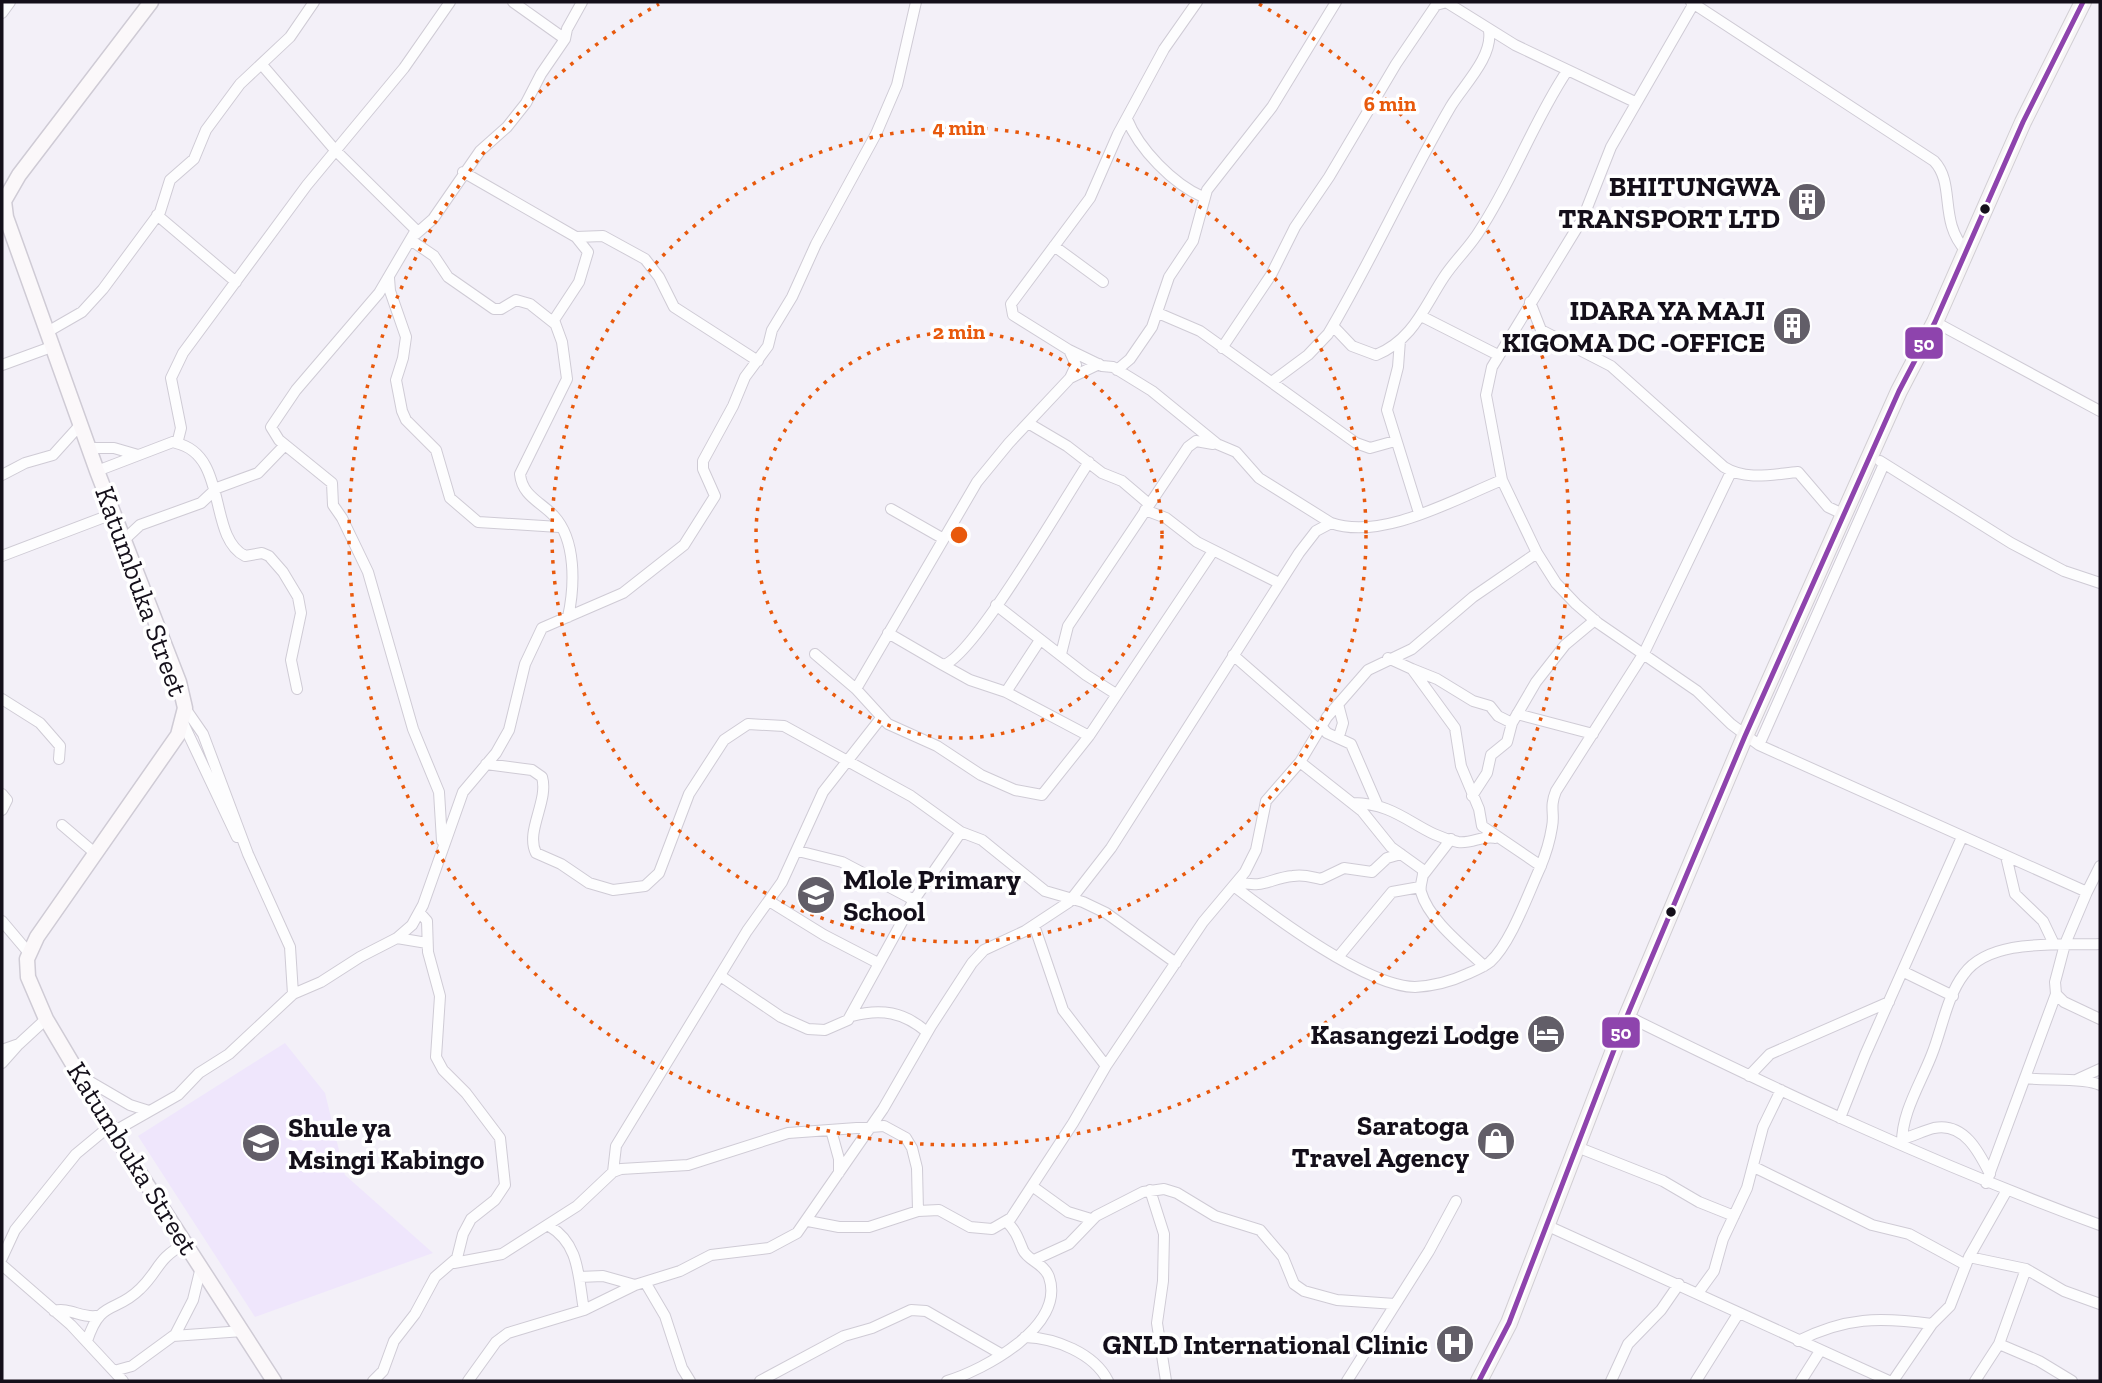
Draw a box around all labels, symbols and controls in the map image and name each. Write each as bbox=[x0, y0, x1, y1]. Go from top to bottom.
text: 6 min bbox=[1364, 91, 1417, 116]
text: 4 min bbox=[932, 115, 986, 140]
place label: BHITUNGWA TRANSPORT LTD bbox=[1558, 170, 1781, 235]
building icon: BHITUNGWA TRANSPORT LTD bbox=[1786, 181, 1828, 223]
unlabelled marker bbox=[1978, 202, 1992, 216]
place label: IDARA YA MAJI KIGOMA DC -OFFICE bbox=[1502, 294, 1765, 359]
building icon: IDARA YA MAJI KIGOMA DC -OFFICE bbox=[1771, 305, 1813, 347]
text: 2 min bbox=[933, 319, 986, 344]
line badge: 50 bbox=[1904, 326, 1944, 360]
text: 50 bbox=[1914, 332, 1934, 355]
street label: Katumbuka Street bbox=[88, 482, 195, 701]
centre of rings bbox=[947, 523, 971, 547]
place label: Mlole Primary School bbox=[843, 863, 1021, 928]
school or university icon: Mlole Primary School bbox=[795, 874, 837, 916]
unlabelled marker bbox=[1664, 905, 1678, 919]
hotel icon: Kasangezi Lodge bbox=[1525, 1013, 1567, 1055]
line badge: 50 bbox=[1601, 1016, 1641, 1049]
place label: Kasangezi Lodge bbox=[1310, 1018, 1519, 1051]
text: 50 bbox=[1611, 1021, 1631, 1044]
street label: Katumbuka Street bbox=[60, 1056, 205, 1261]
place label: Saratoga Travel Agency bbox=[1292, 1109, 1469, 1174]
place label: Shule ya Msingi Kabingo bbox=[288, 1111, 485, 1176]
shop icon: Saratoga Travel Agency bbox=[1475, 1120, 1517, 1162]
school or university icon: Shule ya Msingi Kabingo bbox=[240, 1122, 282, 1164]
hospital icon: GNLD International Clinic bbox=[1434, 1323, 1476, 1365]
place label: GNLD International Clinic bbox=[1102, 1328, 1428, 1361]

